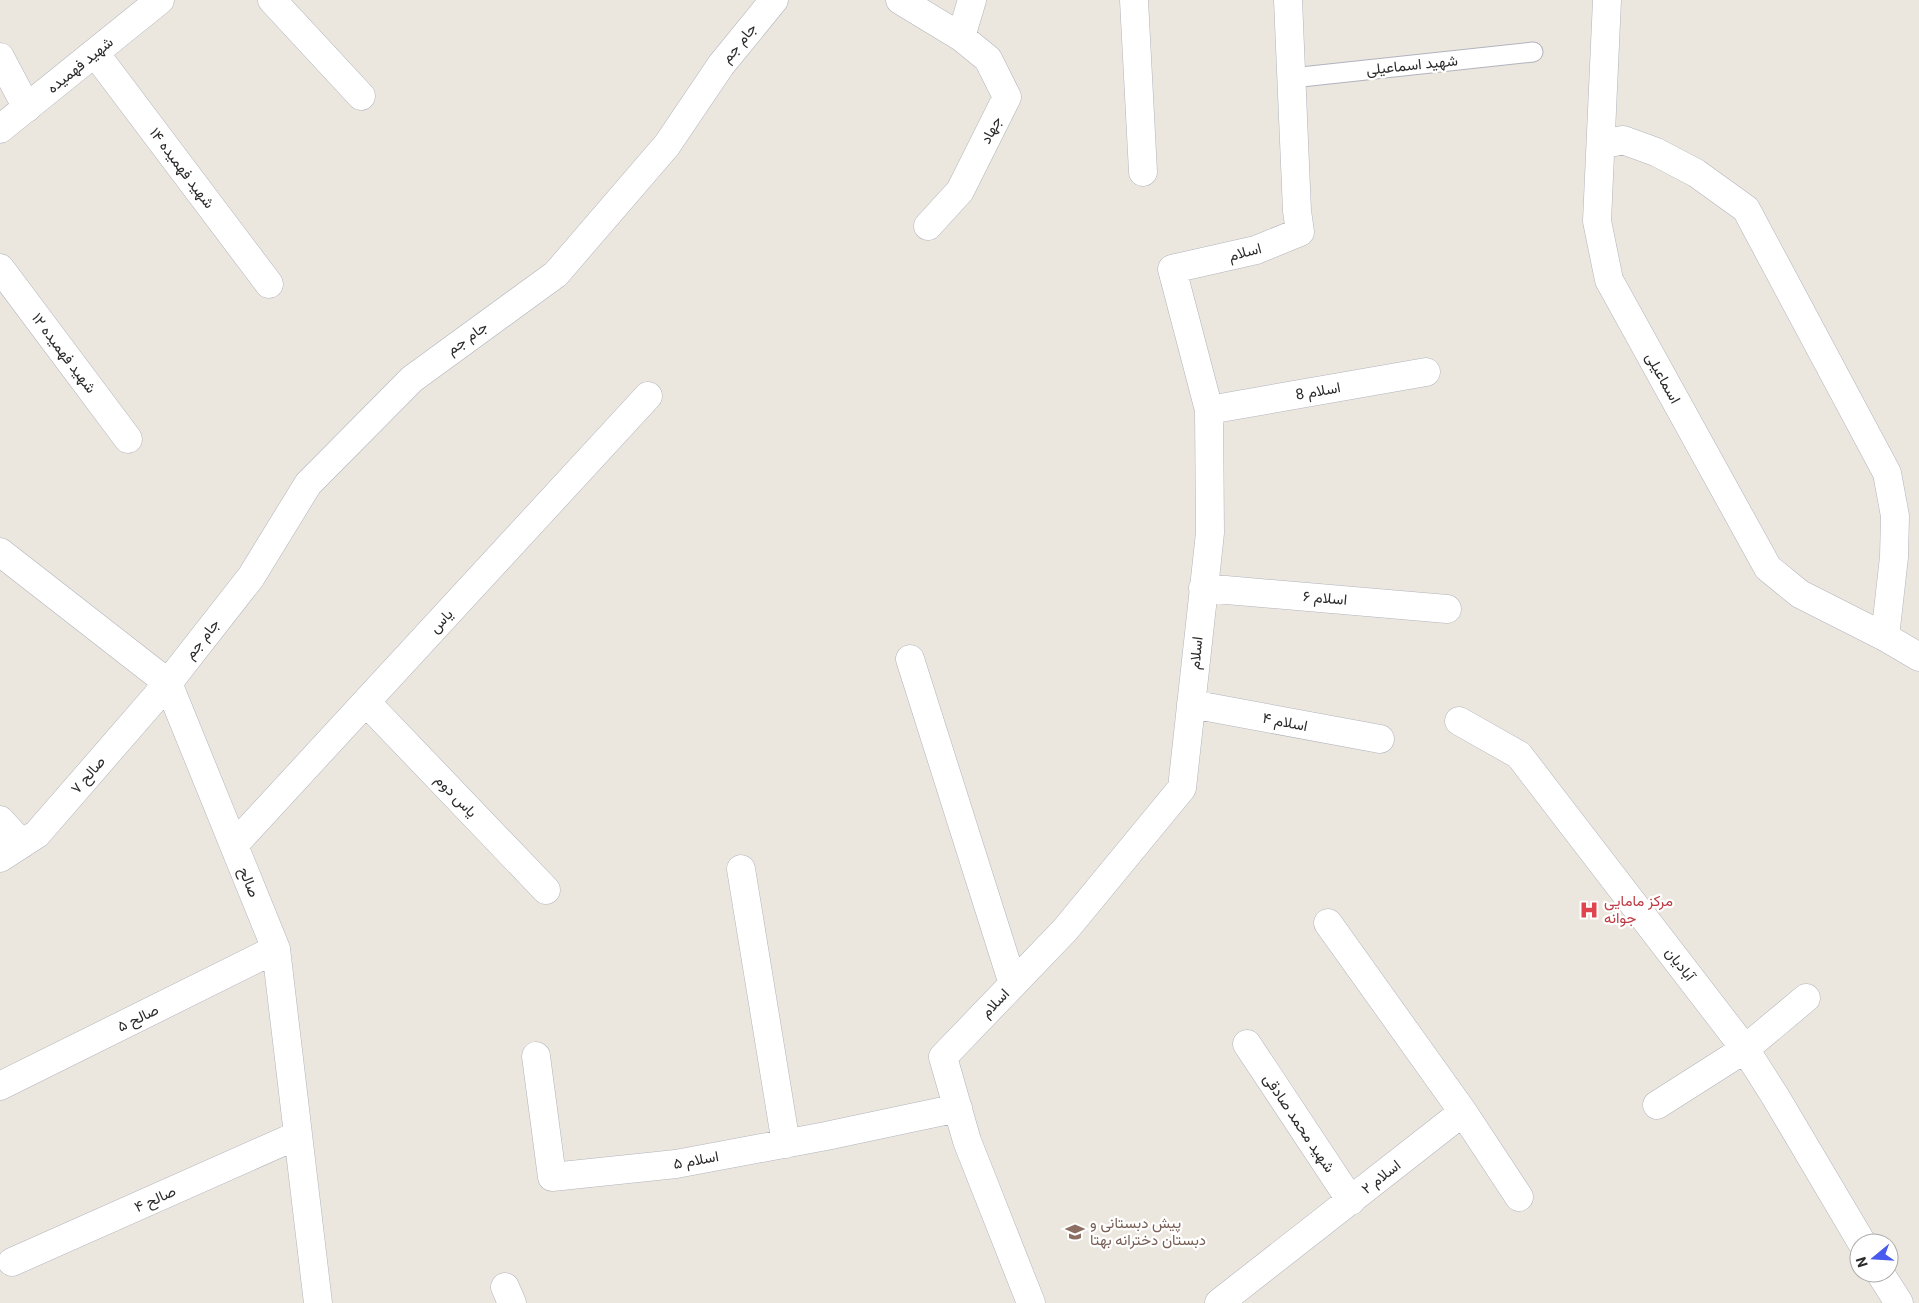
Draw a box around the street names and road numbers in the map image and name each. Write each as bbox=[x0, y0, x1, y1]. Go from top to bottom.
street label: جام جم bbox=[717, 19, 761, 67]
street label: شهید فهمیده bbox=[43, 33, 117, 97]
street label: شهید اسماعیلی bbox=[1365, 51, 1459, 80]
street label: جهاد bbox=[976, 113, 1006, 147]
street label: شهید فهمیده ۱۴ bbox=[146, 124, 218, 212]
street label: اسلام bbox=[1227, 239, 1264, 266]
street label: شهید فهمیده ۱۲ bbox=[28, 309, 100, 397]
street label: جام جم bbox=[443, 317, 492, 360]
street label: اسماعیلی bbox=[1641, 349, 1684, 407]
street label: اسلام 8 bbox=[1294, 378, 1342, 405]
street label: اسلام ۶ bbox=[1302, 587, 1348, 610]
street label: یاس bbox=[425, 605, 457, 637]
street label: جام جم bbox=[181, 615, 224, 663]
street label: اسلام bbox=[1185, 636, 1208, 671]
street label: اسلام ۴ bbox=[1261, 709, 1309, 736]
street label: صالح ۷ bbox=[67, 753, 111, 799]
street label: یاس دوم bbox=[430, 771, 481, 822]
street label: صالح bbox=[233, 864, 263, 901]
street label: آبادیان bbox=[1661, 944, 1700, 986]
street label: اسلام bbox=[977, 985, 1014, 1022]
street label: صالح ۵ bbox=[114, 1000, 162, 1037]
street label: شهید محمد صادقی bbox=[1258, 1070, 1339, 1176]
street label: اسلام ۵ bbox=[672, 1147, 720, 1174]
street label: اسلام ۲ bbox=[1358, 1156, 1405, 1199]
street label: صالح ۴ bbox=[132, 1182, 179, 1218]

